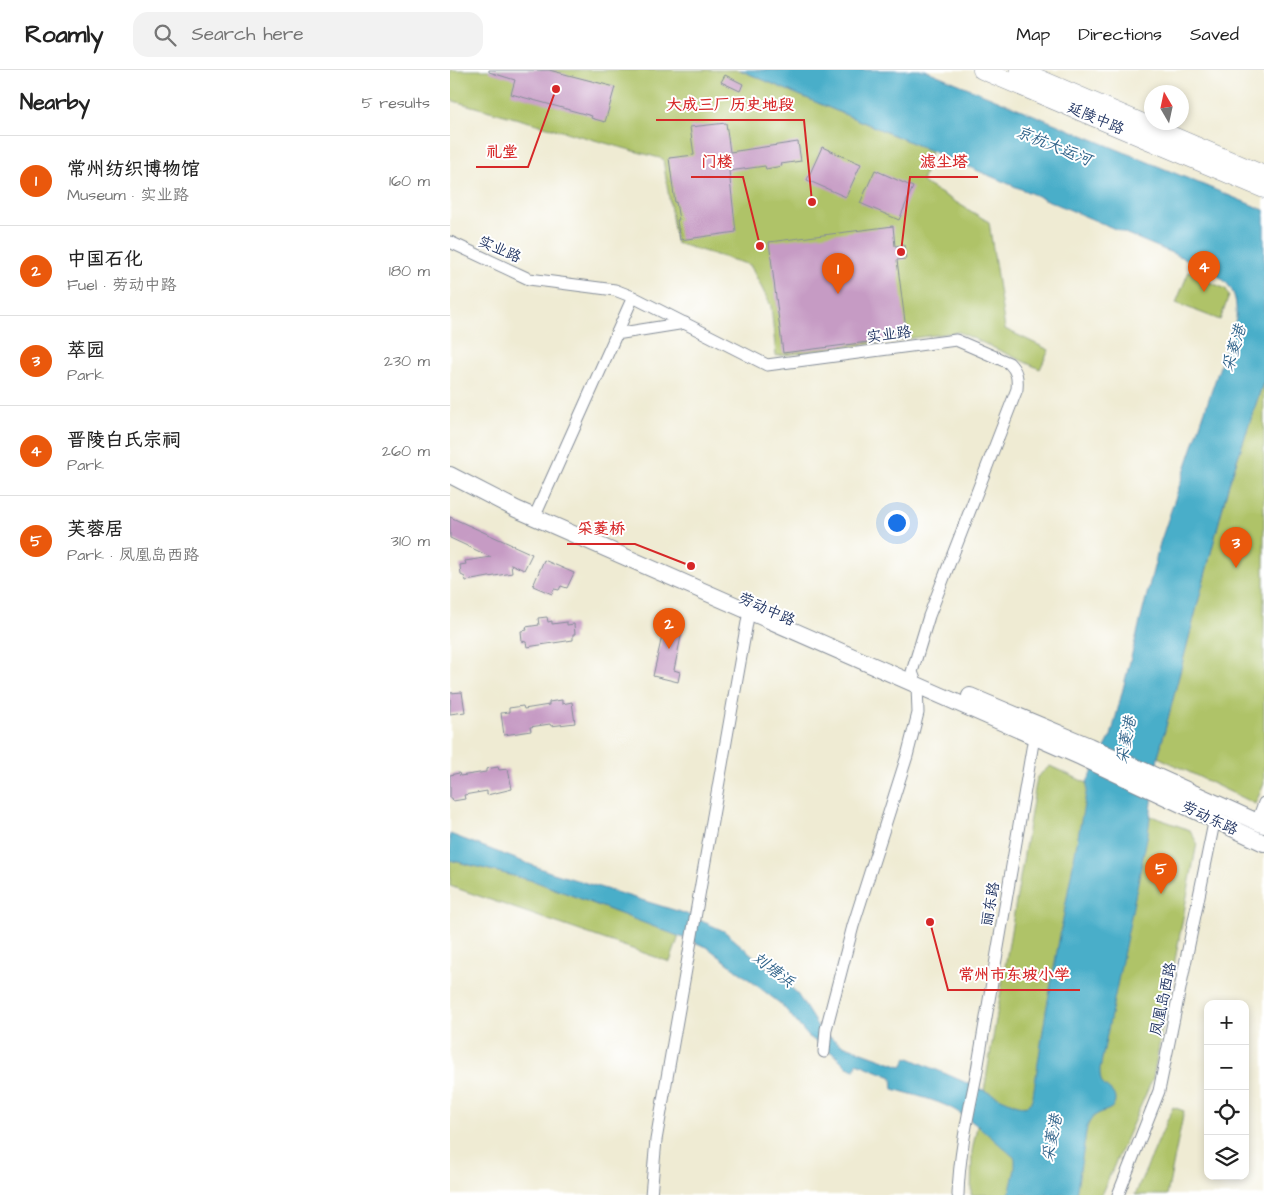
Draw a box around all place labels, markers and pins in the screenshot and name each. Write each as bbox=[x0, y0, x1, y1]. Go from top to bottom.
callout: 大成三厂历史地段 bbox=[656, 89, 804, 120]
callout: 礼堂 bbox=[476, 136, 528, 167]
callout: 门楼 bbox=[691, 146, 743, 177]
callout: 滤尘塔 bbox=[910, 146, 978, 177]
pin: 4 bbox=[1188, 251, 1220, 292]
pin: 1 bbox=[822, 253, 854, 294]
callout: 采菱桥 bbox=[567, 513, 635, 544]
pin: 3 bbox=[1220, 527, 1252, 568]
pin: 2 bbox=[653, 608, 685, 649]
pin: 5 bbox=[1145, 853, 1177, 894]
callout: 常州市东坡小学 bbox=[948, 959, 1080, 990]

